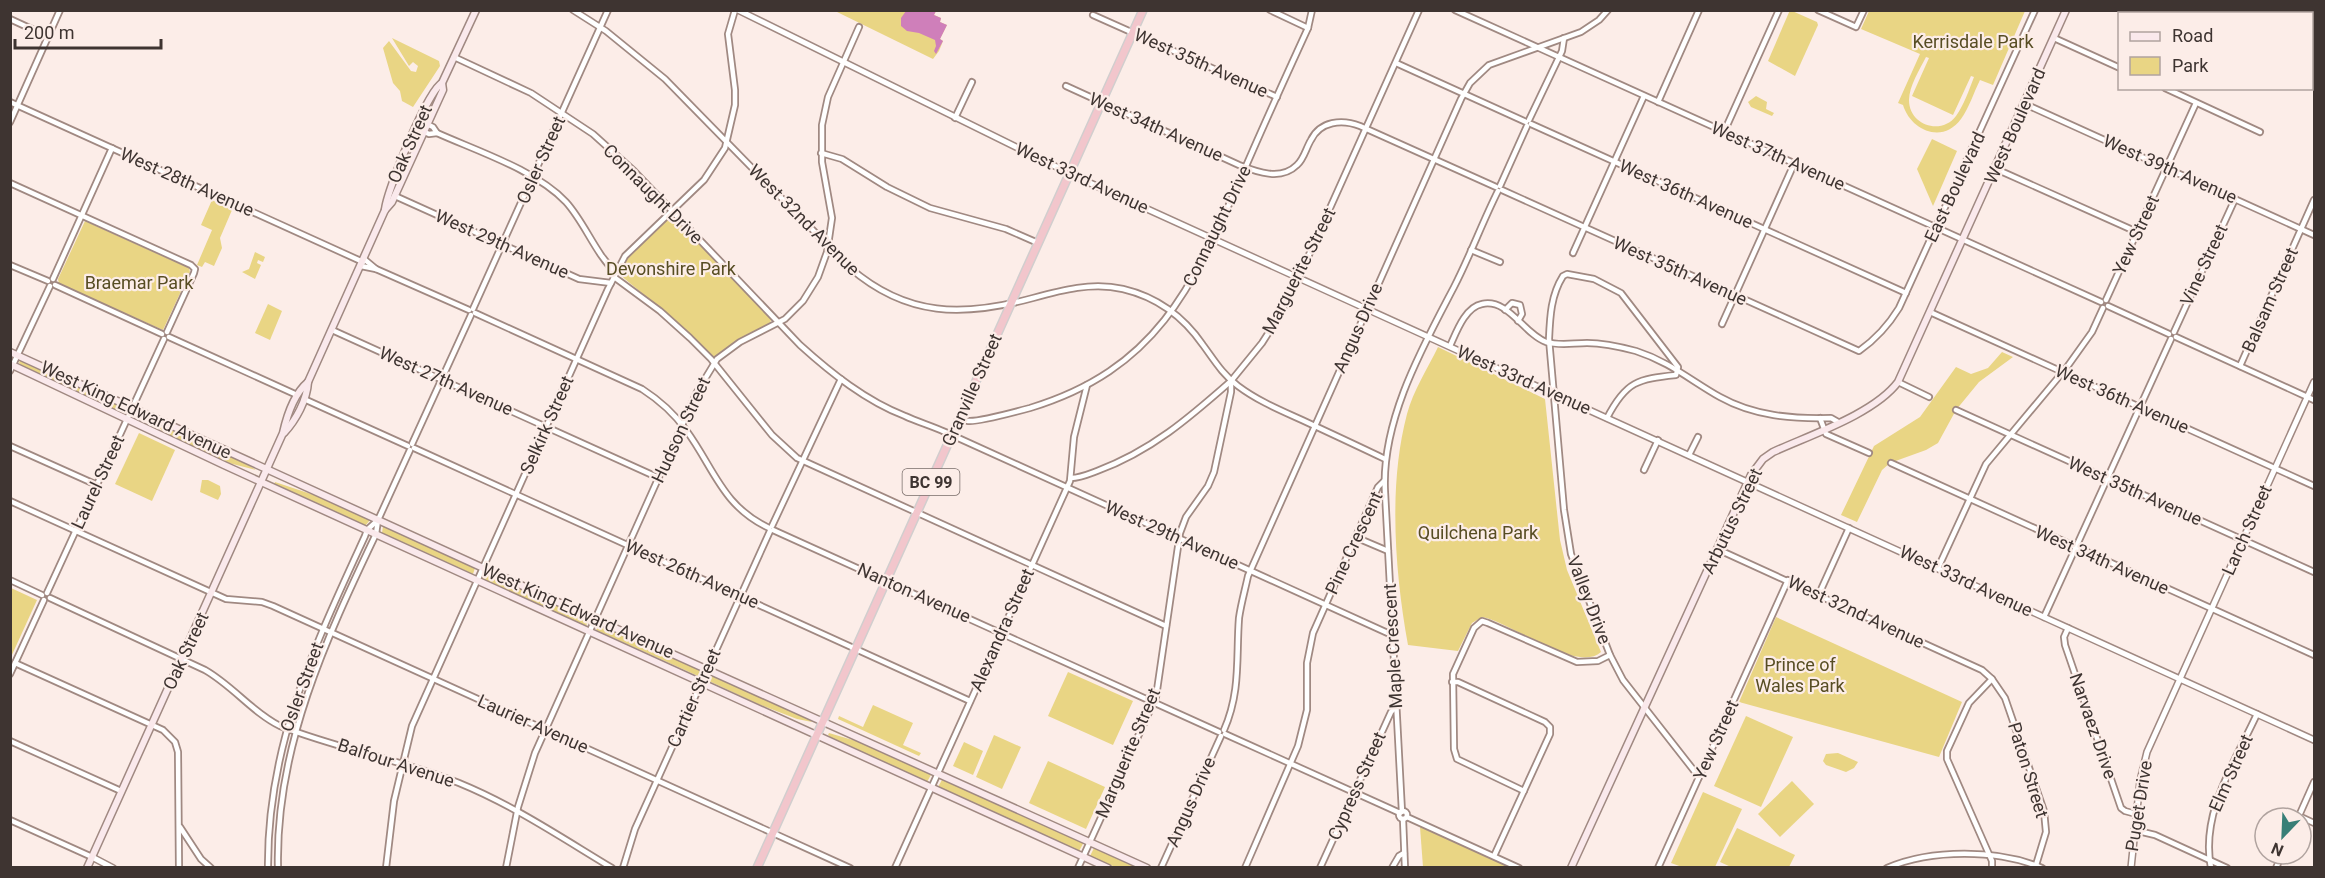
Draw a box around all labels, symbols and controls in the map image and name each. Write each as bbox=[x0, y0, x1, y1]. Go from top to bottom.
scale bar bbox=[15, 12, 160, 50]
legend bbox=[2118, 12, 2313, 90]
text: 200 m bbox=[24, 22, 75, 43]
street label: West 35th Avenue bbox=[1131, 24, 1271, 101]
text: Road bbox=[2172, 25, 2213, 46]
park label: Kerrisdale Park bbox=[1912, 31, 2034, 52]
text: Park bbox=[2172, 55, 2209, 76]
street label: West Boulevard bbox=[1980, 65, 2049, 187]
street label: West 34th Avenue bbox=[1086, 88, 1226, 165]
street label: Oak Street bbox=[383, 101, 436, 186]
street label: Osler Street bbox=[512, 113, 569, 207]
street label: West 37th Avenue bbox=[1708, 117, 1848, 194]
street label: East Boulevard bbox=[1920, 128, 1989, 245]
street label: West 39th Avenue bbox=[2100, 130, 2240, 207]
street label: West 33rd Avenue bbox=[1012, 137, 1152, 218]
street label: Connaught Drive bbox=[599, 139, 708, 248]
street label: West 28th Avenue bbox=[117, 143, 257, 220]
street label: West 36th Avenue bbox=[1616, 155, 1756, 232]
street label: West 32nd Avenue bbox=[744, 160, 864, 280]
street label: Connaught Drive bbox=[1178, 162, 1255, 290]
street label: Yew Street bbox=[2108, 192, 2163, 278]
street label: Marguerite Street bbox=[1258, 204, 1339, 337]
street label: West 29th Avenue bbox=[432, 205, 572, 282]
street label: Vine Street bbox=[2176, 221, 2232, 309]
street label: West 35th Avenue bbox=[1610, 232, 1750, 309]
street label: Balsam Street bbox=[2237, 244, 2302, 355]
park label: Devonshire Park bbox=[606, 258, 737, 279]
park label: Braemar Park bbox=[85, 272, 194, 293]
street label: Angus Drive bbox=[1328, 280, 1387, 376]
street label: Granville Street bbox=[937, 330, 1006, 449]
street label: West 33rd Avenue bbox=[1454, 341, 1594, 419]
street label: West 27th Avenue bbox=[376, 342, 516, 419]
street label: West King Edward Avenue bbox=[38, 356, 235, 463]
street label: West 36th Avenue bbox=[2052, 360, 2192, 437]
street label: Selkirk Street bbox=[516, 372, 578, 477]
street label: Hudson Street bbox=[647, 373, 714, 486]
street label: Laurel Street bbox=[67, 431, 128, 532]
street label: West 35th Avenue bbox=[2065, 452, 2205, 529]
street label: Arbutus Street bbox=[1697, 464, 1766, 577]
road number: BC 99 bbox=[902, 469, 960, 495]
street label: Larch Street bbox=[2217, 481, 2276, 578]
street label: Pine Crescent bbox=[1321, 488, 1387, 598]
street label: West 29th Avenue bbox=[1102, 496, 1242, 573]
street label: West 34th Avenue bbox=[2032, 521, 2172, 598]
park label: Quilchena Park bbox=[1418, 522, 1539, 543]
street label: West 26th Avenue bbox=[622, 535, 762, 612]
street label: West 33rd Avenue bbox=[1896, 540, 2036, 621]
street label: Valley Drive bbox=[1563, 553, 1616, 647]
street label: Nanton Avenue bbox=[854, 558, 974, 627]
street label: West King Edward Avenue bbox=[479, 559, 677, 662]
street label: Alexandra Street bbox=[965, 565, 1038, 694]
street label: West 32nd Avenue bbox=[1784, 571, 1928, 652]
street label: Maple Crescent bbox=[1379, 583, 1406, 709]
street label: Oak Street bbox=[158, 609, 213, 693]
street label: Osler Street bbox=[276, 639, 327, 734]
street label: Cartier Street bbox=[662, 645, 725, 750]
park label: Prince of Wales Park bbox=[1755, 654, 1846, 696]
street label: Narvaez Drive bbox=[2066, 670, 2121, 782]
street label: Marguerite Street bbox=[1091, 685, 1164, 821]
street label: Laurier Avenue bbox=[475, 690, 592, 757]
street label: Yew Street bbox=[1689, 696, 1743, 783]
street label: Paton Street bbox=[2004, 719, 2053, 820]
street label: Cypress Street bbox=[1323, 728, 1390, 843]
street label: Elm Street bbox=[2204, 731, 2257, 815]
street label: Balfour Avenue bbox=[335, 734, 457, 791]
street label: Angus Drive bbox=[1161, 754, 1220, 850]
street label: Puget Drive bbox=[2121, 759, 2156, 853]
north arrow bbox=[2253, 806, 2313, 866]
text: N bbox=[2268, 838, 2286, 860]

